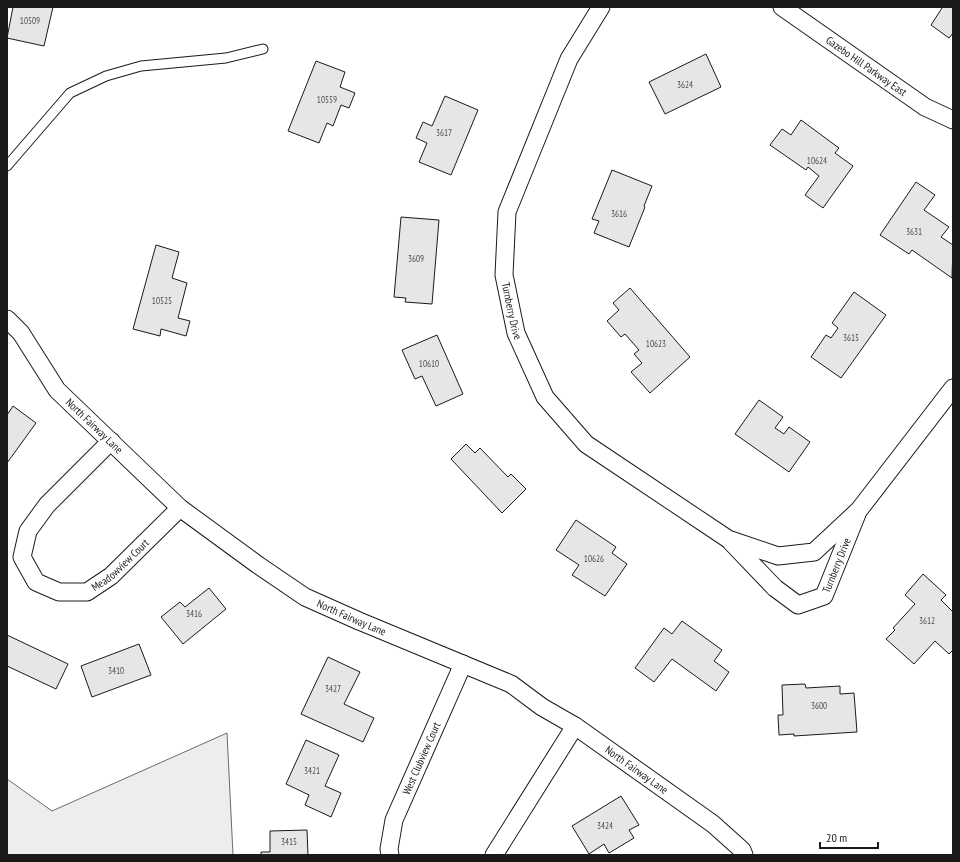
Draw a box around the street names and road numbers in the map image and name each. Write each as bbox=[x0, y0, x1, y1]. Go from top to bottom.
street label: Gazebo Hill Parkway East bbox=[823, 33, 909, 99]
street label: Turnberry Drive bbox=[499, 281, 525, 342]
street label: North Fairway Lane bbox=[63, 395, 126, 457]
street label: Turnberry Drive bbox=[819, 535, 854, 595]
street label: Meadowview Court bbox=[89, 536, 152, 594]
street label: North Fairway Lane bbox=[315, 596, 389, 639]
street label: West Clubview Court bbox=[399, 720, 443, 797]
street label: North Fairway Lane bbox=[602, 743, 671, 797]

